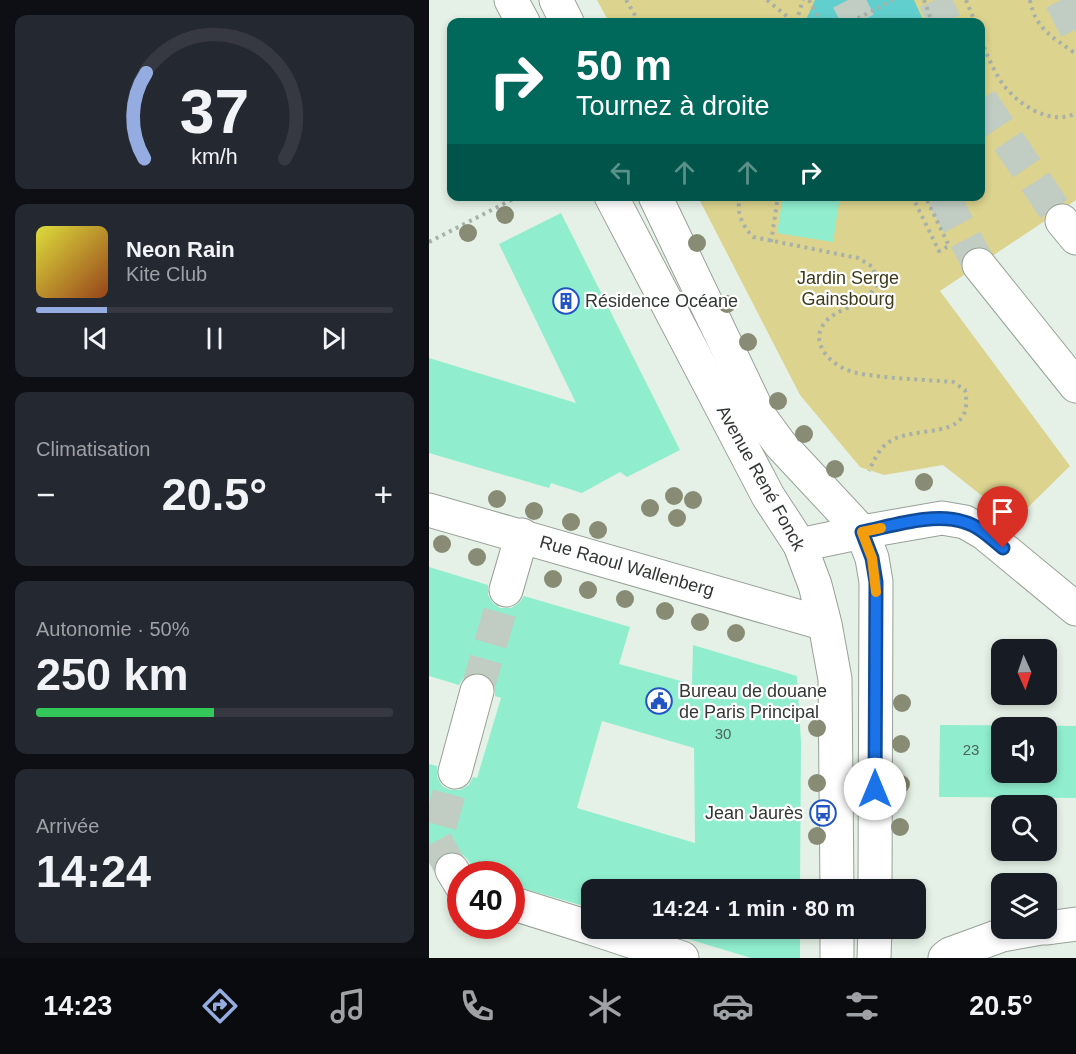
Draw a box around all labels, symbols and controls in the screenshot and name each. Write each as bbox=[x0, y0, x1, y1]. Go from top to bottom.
icon: right bbox=[477, 42, 555, 120]
text: 50 m bbox=[576, 42, 672, 89]
text: 37 bbox=[180, 77, 249, 146]
text: Tournez à droite bbox=[576, 91, 770, 121]
text: km/h bbox=[191, 145, 238, 169]
icon: left bbox=[605, 156, 638, 189]
icon: ahead bbox=[668, 156, 701, 189]
icon: ahead bbox=[731, 156, 764, 189]
icon: right bbox=[794, 156, 827, 189]
text: Neon Rain bbox=[126, 237, 235, 262]
text: Kite Club bbox=[126, 263, 207, 285]
park label: Jardin Serge Gainsbourg bbox=[797, 268, 899, 309]
building icon: Résidence Océane bbox=[551, 286, 581, 316]
place label: Résidence Océane bbox=[585, 291, 738, 311]
icon: previous bbox=[79, 322, 112, 355]
icon: pause bbox=[198, 322, 231, 355]
icon: next bbox=[317, 322, 350, 355]
street label: Avenue René Fonck bbox=[713, 402, 810, 555]
text: Climatisation bbox=[36, 438, 150, 460]
text: 20.5° bbox=[162, 469, 267, 520]
text: − bbox=[36, 476, 55, 513]
text: + bbox=[374, 476, 393, 513]
pin bbox=[977, 486, 1028, 548]
icon: arrive bbox=[986, 495, 1019, 528]
street label: Rue Raoul Wallenberg bbox=[538, 532, 716, 600]
text: Autonomie · 50% bbox=[36, 618, 189, 640]
north arrow bbox=[991, 639, 1057, 705]
map controls bbox=[991, 639, 1057, 939]
text: 250 km bbox=[36, 649, 189, 700]
place label: Bureau de douane de Paris Principal bbox=[679, 681, 827, 722]
public building icon: Bureau de douane de Paris Principal bbox=[644, 686, 674, 716]
button: sound bbox=[991, 717, 1057, 783]
house number: 30 bbox=[715, 725, 731, 742]
house number: 23 bbox=[963, 741, 979, 758]
position arrow bbox=[843, 757, 907, 821]
button: search bbox=[991, 795, 1057, 861]
bus stop icon: Jean Jaurès bbox=[808, 798, 838, 828]
place label: Jean Jaurès bbox=[705, 803, 803, 823]
text: Arrivée bbox=[36, 815, 99, 837]
text: 14:24 bbox=[36, 846, 151, 897]
speed limit sign: 40 bbox=[447, 861, 525, 939]
button: layers bbox=[991, 873, 1057, 939]
text: 14:24 · 1 min · 80 m bbox=[652, 896, 855, 921]
icon: directions bbox=[199, 985, 241, 1027]
icon: music bbox=[327, 985, 369, 1027]
icon: phone bbox=[456, 985, 498, 1027]
icon: climate bbox=[584, 985, 626, 1027]
icon: car bbox=[712, 985, 754, 1027]
icon: filters bbox=[841, 985, 883, 1027]
text: 14:23 bbox=[43, 991, 112, 1021]
text: 20.5° bbox=[969, 991, 1033, 1021]

